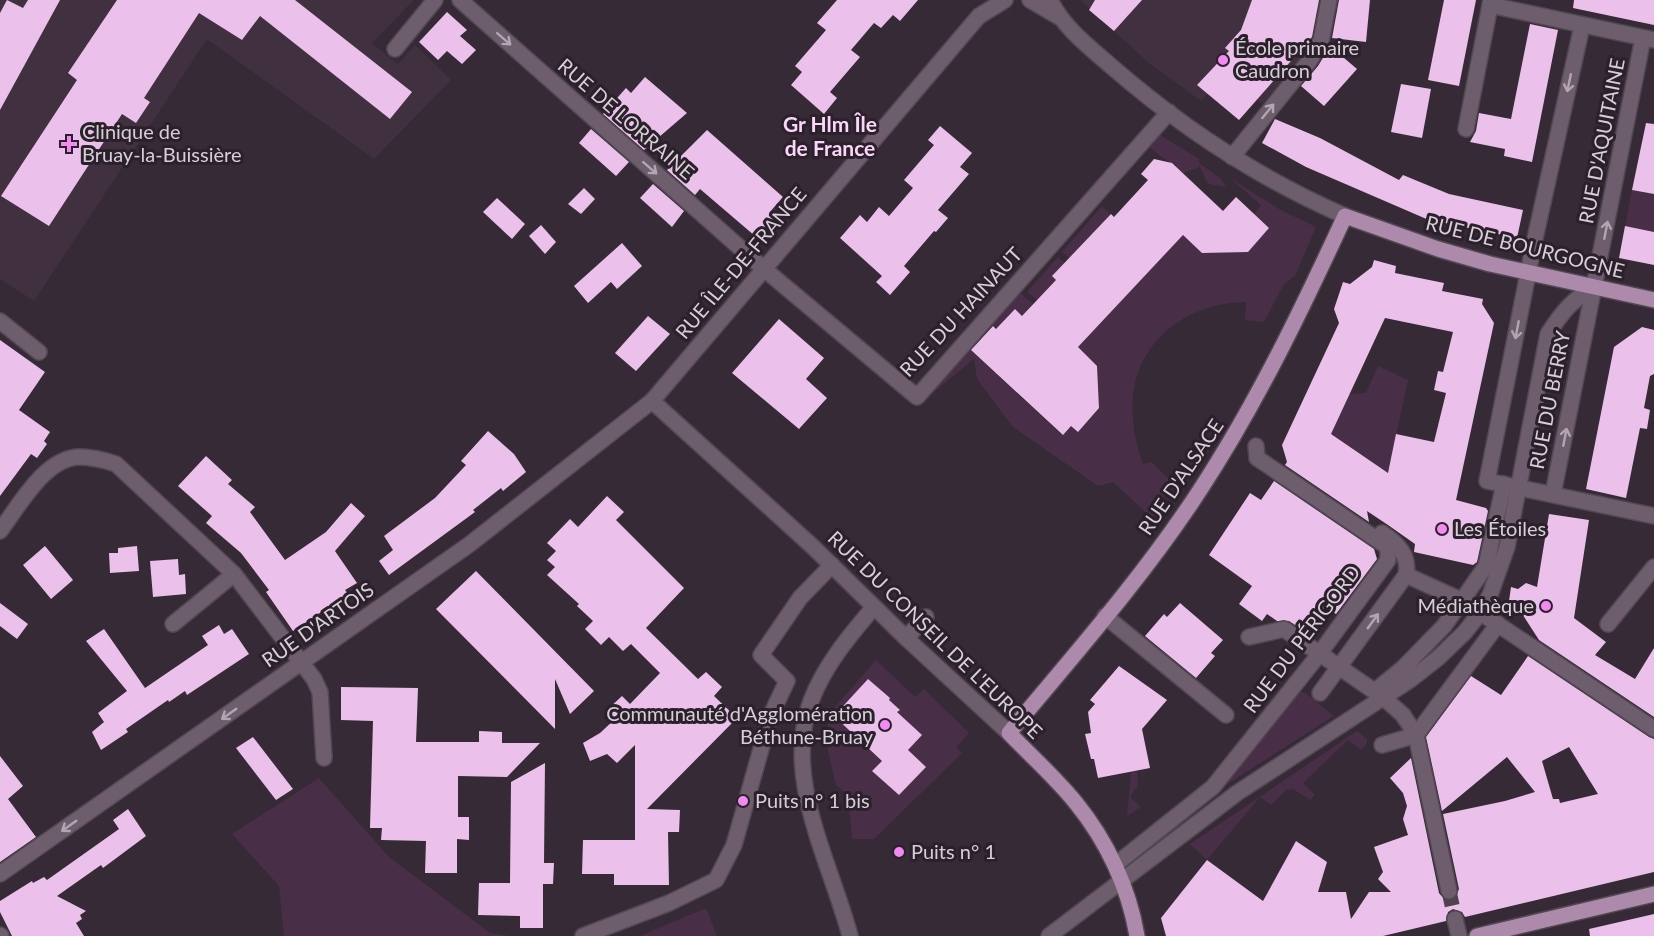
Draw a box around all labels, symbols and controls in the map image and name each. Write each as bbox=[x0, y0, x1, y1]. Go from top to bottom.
one-way arrow bbox=[496, 32, 511, 46]
place label: École primaire Caudron bbox=[1235, 35, 1359, 82]
street label: RUE DE LORRAINE bbox=[554, 53, 700, 184]
marker: École primaire Caudron bbox=[1216, 53, 1230, 67]
street label: RUE D'AQUITAINE bbox=[1573, 56, 1629, 225]
one-way arrow bbox=[1563, 73, 1574, 92]
one-way arrow bbox=[1261, 103, 1274, 119]
district label: Gr Hlm Île de France bbox=[783, 111, 877, 160]
place label: Clinique de Bruay-la-Buissière bbox=[82, 119, 241, 166]
marker: Clinique de Bruay-la-Buissière bbox=[60, 135, 78, 153]
one-way arrow bbox=[642, 161, 657, 175]
street label: RUE ÎLE-DE-FRANCE bbox=[670, 182, 811, 343]
street label: RUE DE BOURGOGNE bbox=[1423, 210, 1627, 282]
one-way arrow bbox=[1601, 221, 1612, 240]
street label: RUE DU HAINAUT bbox=[894, 241, 1027, 381]
one-way arrow bbox=[1511, 320, 1522, 339]
street label: RUE DU BERRY bbox=[1524, 328, 1574, 471]
street label: RUE D'ALSACE bbox=[1133, 414, 1228, 539]
one-way arrow bbox=[1559, 428, 1571, 447]
place label: Les Étoiles bbox=[1454, 516, 1546, 540]
marker: Les Étoiles bbox=[1435, 522, 1449, 536]
street label: RUE DU CONSEIL DE L'EUROPE bbox=[824, 525, 1048, 743]
street label: RUE DU PÉRIGORD bbox=[1238, 560, 1365, 717]
street label: RUE D'ARTOIS bbox=[257, 577, 378, 672]
place label: Médiathèque bbox=[1418, 593, 1534, 617]
marker: Médiathèque bbox=[1539, 599, 1553, 613]
one-way arrow bbox=[1366, 613, 1379, 629]
place label: Communauté d'Agglomération Béthune-Bruay bbox=[606, 701, 874, 748]
one-way arrow bbox=[221, 708, 237, 720]
marker: Communauté d'Agglomération Béthune-Bruay bbox=[878, 718, 892, 732]
place label: Puits n° 1 bis bbox=[755, 788, 870, 812]
marker: Puits n° 1 bis bbox=[736, 794, 750, 808]
one-way arrow bbox=[61, 820, 78, 832]
place label: Puits n° 1 bbox=[911, 839, 996, 863]
marker: Puits n° 1 bbox=[892, 845, 906, 859]

